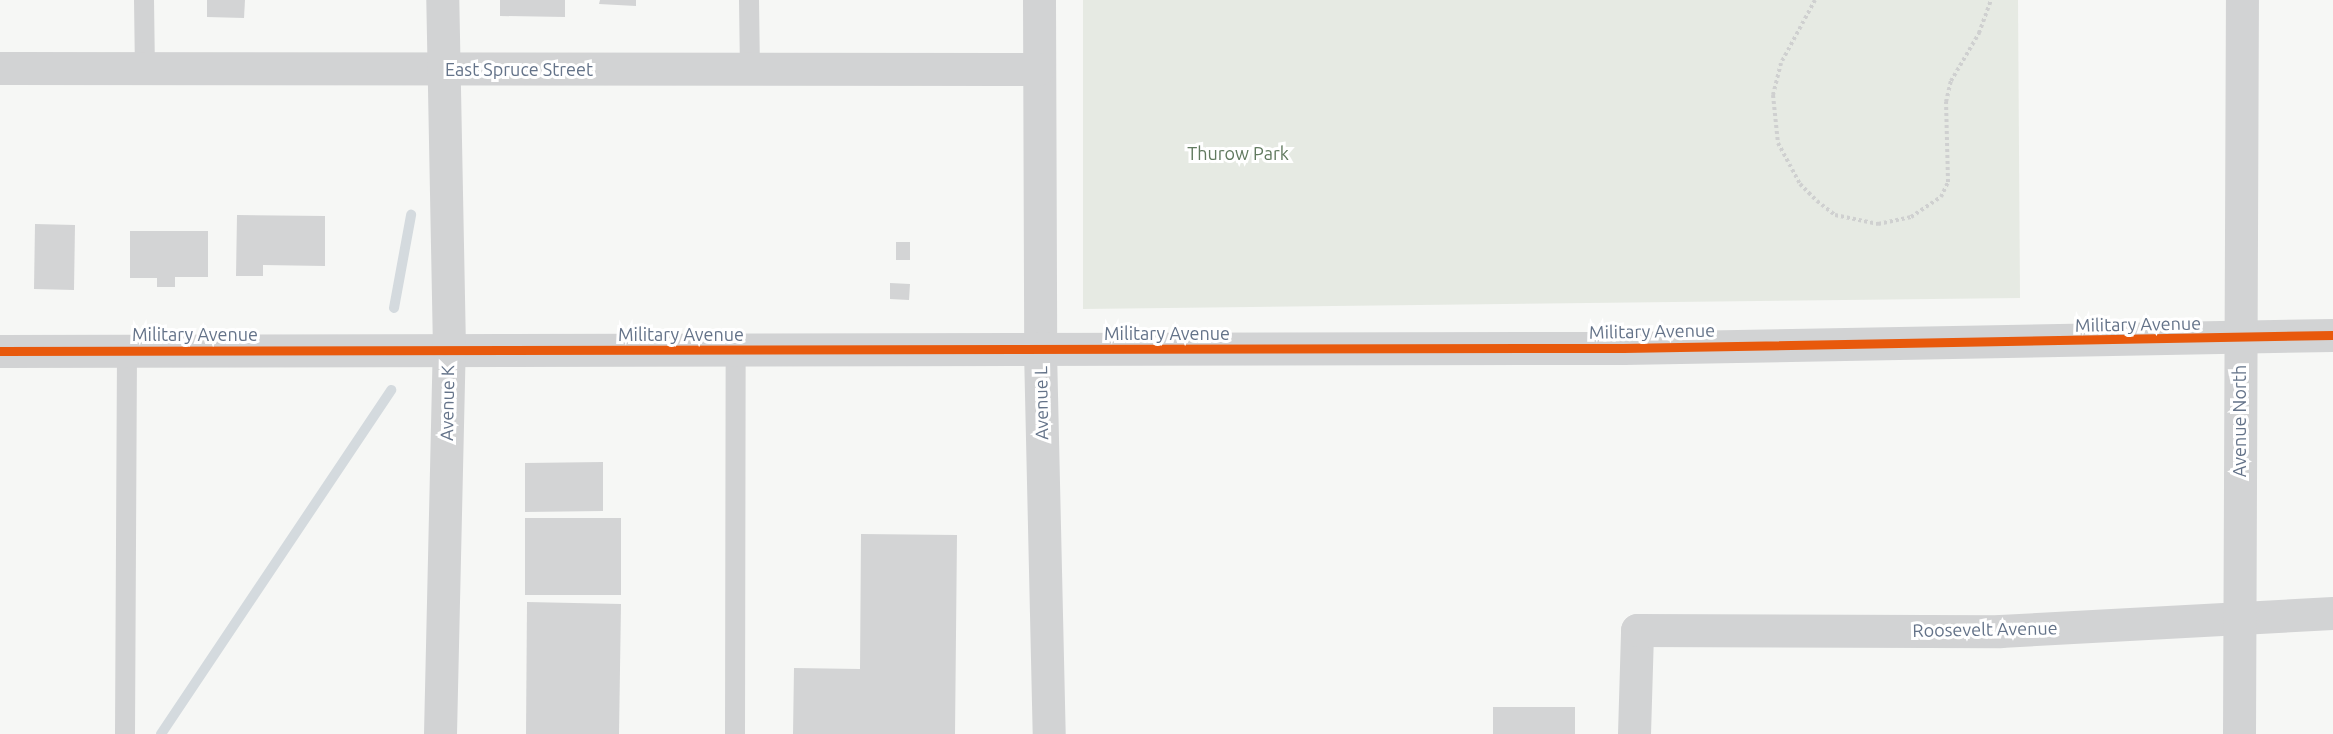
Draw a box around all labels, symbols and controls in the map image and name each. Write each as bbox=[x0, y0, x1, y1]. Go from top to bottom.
street label: East Spruce Street bbox=[445, 58, 593, 80]
park label: Thurow Park bbox=[1187, 142, 1289, 164]
street label: Military Avenue bbox=[2075, 312, 2201, 336]
street label: Military Avenue bbox=[1589, 319, 1715, 343]
street label: Military Avenue bbox=[1104, 322, 1230, 344]
street label: Military Avenue bbox=[132, 323, 258, 345]
street label: Military Avenue bbox=[618, 323, 744, 345]
street label: Avenue K bbox=[436, 365, 458, 441]
street label: Avenue North bbox=[2228, 365, 2250, 477]
street label: Avenue L bbox=[1030, 366, 1052, 440]
street label: Roosevelt Avenue bbox=[1912, 617, 2058, 641]

